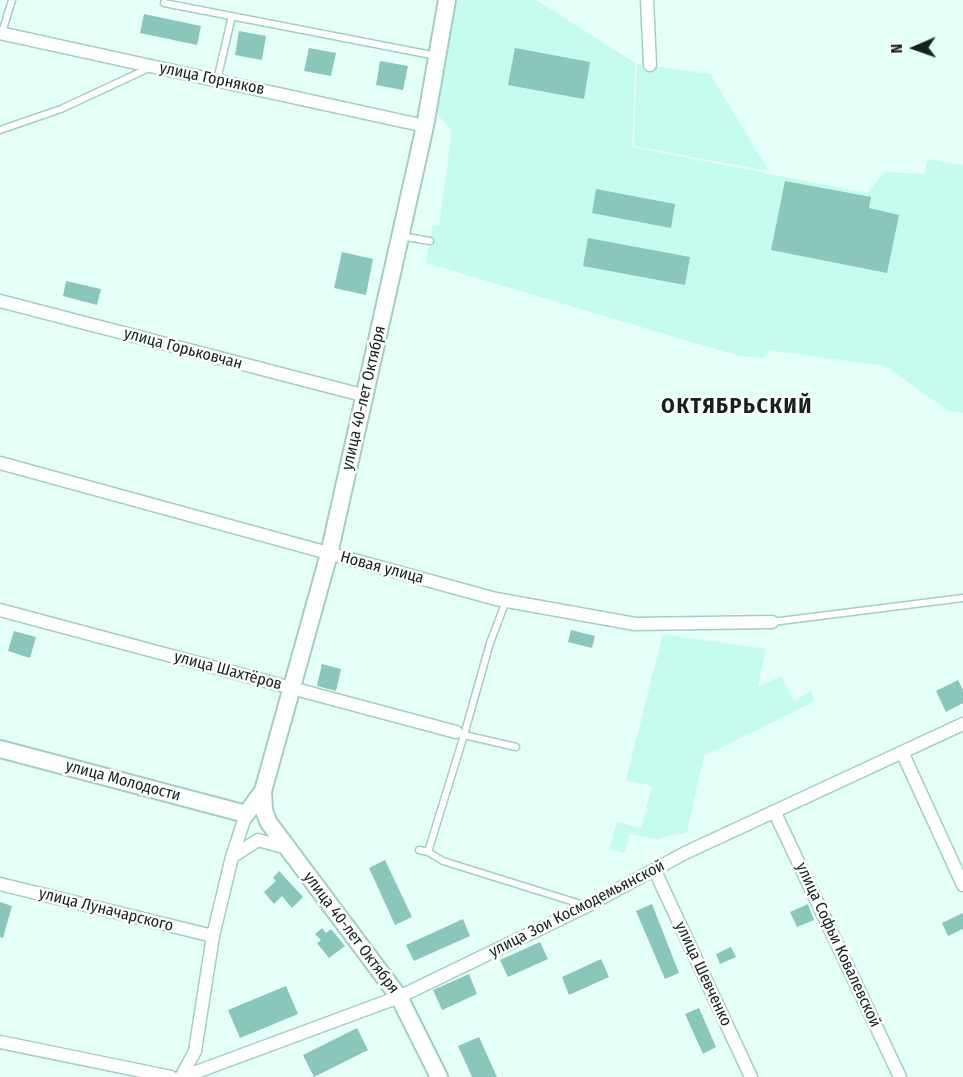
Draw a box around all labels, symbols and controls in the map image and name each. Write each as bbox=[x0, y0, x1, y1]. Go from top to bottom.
north arrow bbox=[885, 18, 945, 78]
text: N bbox=[887, 44, 906, 54]
street label: улица Горняков bbox=[158, 59, 266, 99]
street label: улица Горьковчан bbox=[122, 324, 244, 374]
street label: улица 40-лет Октября bbox=[338, 324, 390, 472]
district label: ОКТЯБРЬСКИЙ bbox=[661, 394, 813, 420]
street label: Новая улица bbox=[338, 548, 426, 588]
street label: улица Шахтёров bbox=[172, 647, 284, 695]
street label: улица Молодости bbox=[63, 756, 183, 806]
street label: улица Зои Космодемьянской bbox=[486, 856, 668, 962]
street label: улица Софьи Ковалевской bbox=[791, 860, 885, 1030]
street label: улица 40-лет Октября bbox=[299, 868, 403, 998]
street label: улица Луначарского bbox=[37, 884, 175, 936]
street label: улица Шевченко bbox=[670, 919, 736, 1029]

